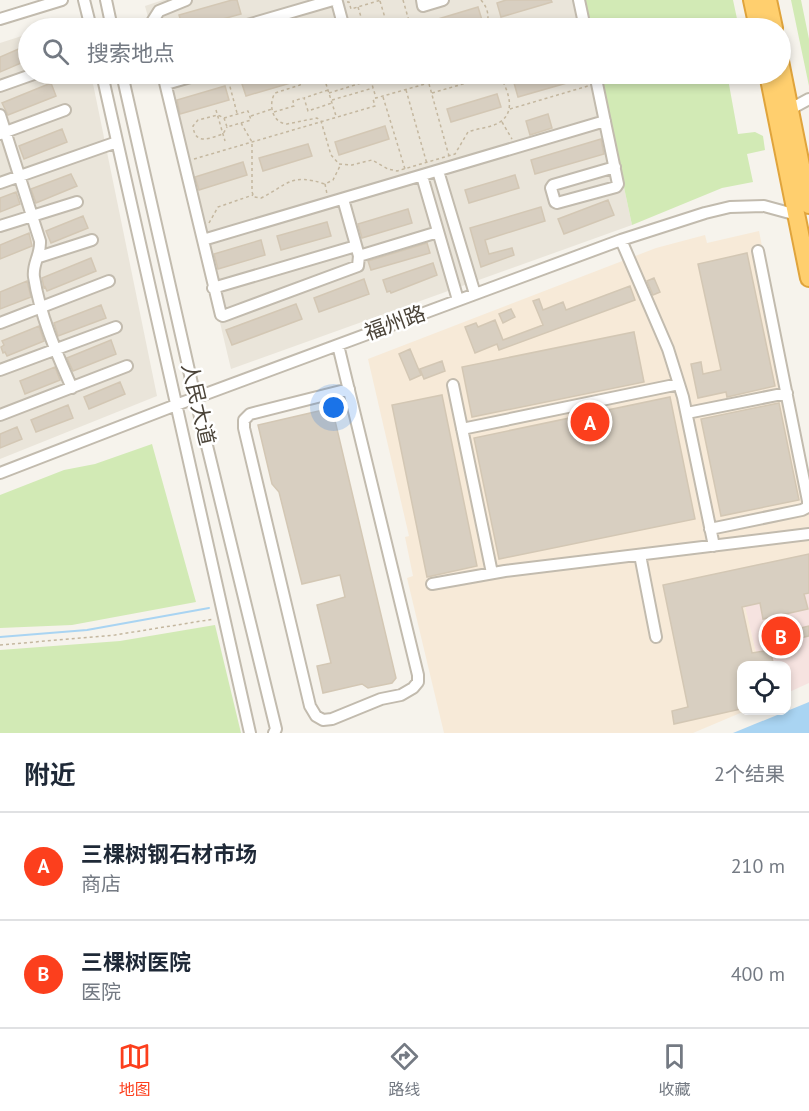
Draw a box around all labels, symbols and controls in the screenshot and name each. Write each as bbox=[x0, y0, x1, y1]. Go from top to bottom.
search box bbox=[18, 18, 791, 84]
icon: search bbox=[39, 35, 72, 68]
text: 搜索地点 bbox=[87, 39, 175, 67]
street label: 福州路 bbox=[361, 299, 429, 346]
street label: 人民大道 bbox=[176, 360, 221, 448]
your location bbox=[319, 393, 348, 422]
pin: A bbox=[570, 400, 610, 444]
pin: B bbox=[762, 614, 800, 658]
map controls bbox=[737, 661, 791, 715]
button: locate bbox=[737, 661, 791, 715]
text: 附近 bbox=[24, 758, 76, 791]
text: 2个结果 bbox=[714, 761, 785, 787]
text: 三棵树钢石材市场 bbox=[81, 840, 257, 868]
text: A bbox=[37, 853, 50, 879]
text: 210 m bbox=[731, 853, 785, 879]
text: 商店 bbox=[81, 871, 121, 897]
text: 三棵树医院 bbox=[81, 948, 191, 976]
text: B bbox=[38, 961, 49, 987]
text: 400 m bbox=[731, 961, 785, 987]
text: 医院 bbox=[81, 979, 121, 1005]
tab: 地图 bbox=[118, 1040, 151, 1100]
tab: 路线 bbox=[388, 1040, 421, 1100]
tab: 收藏 bbox=[658, 1040, 691, 1100]

